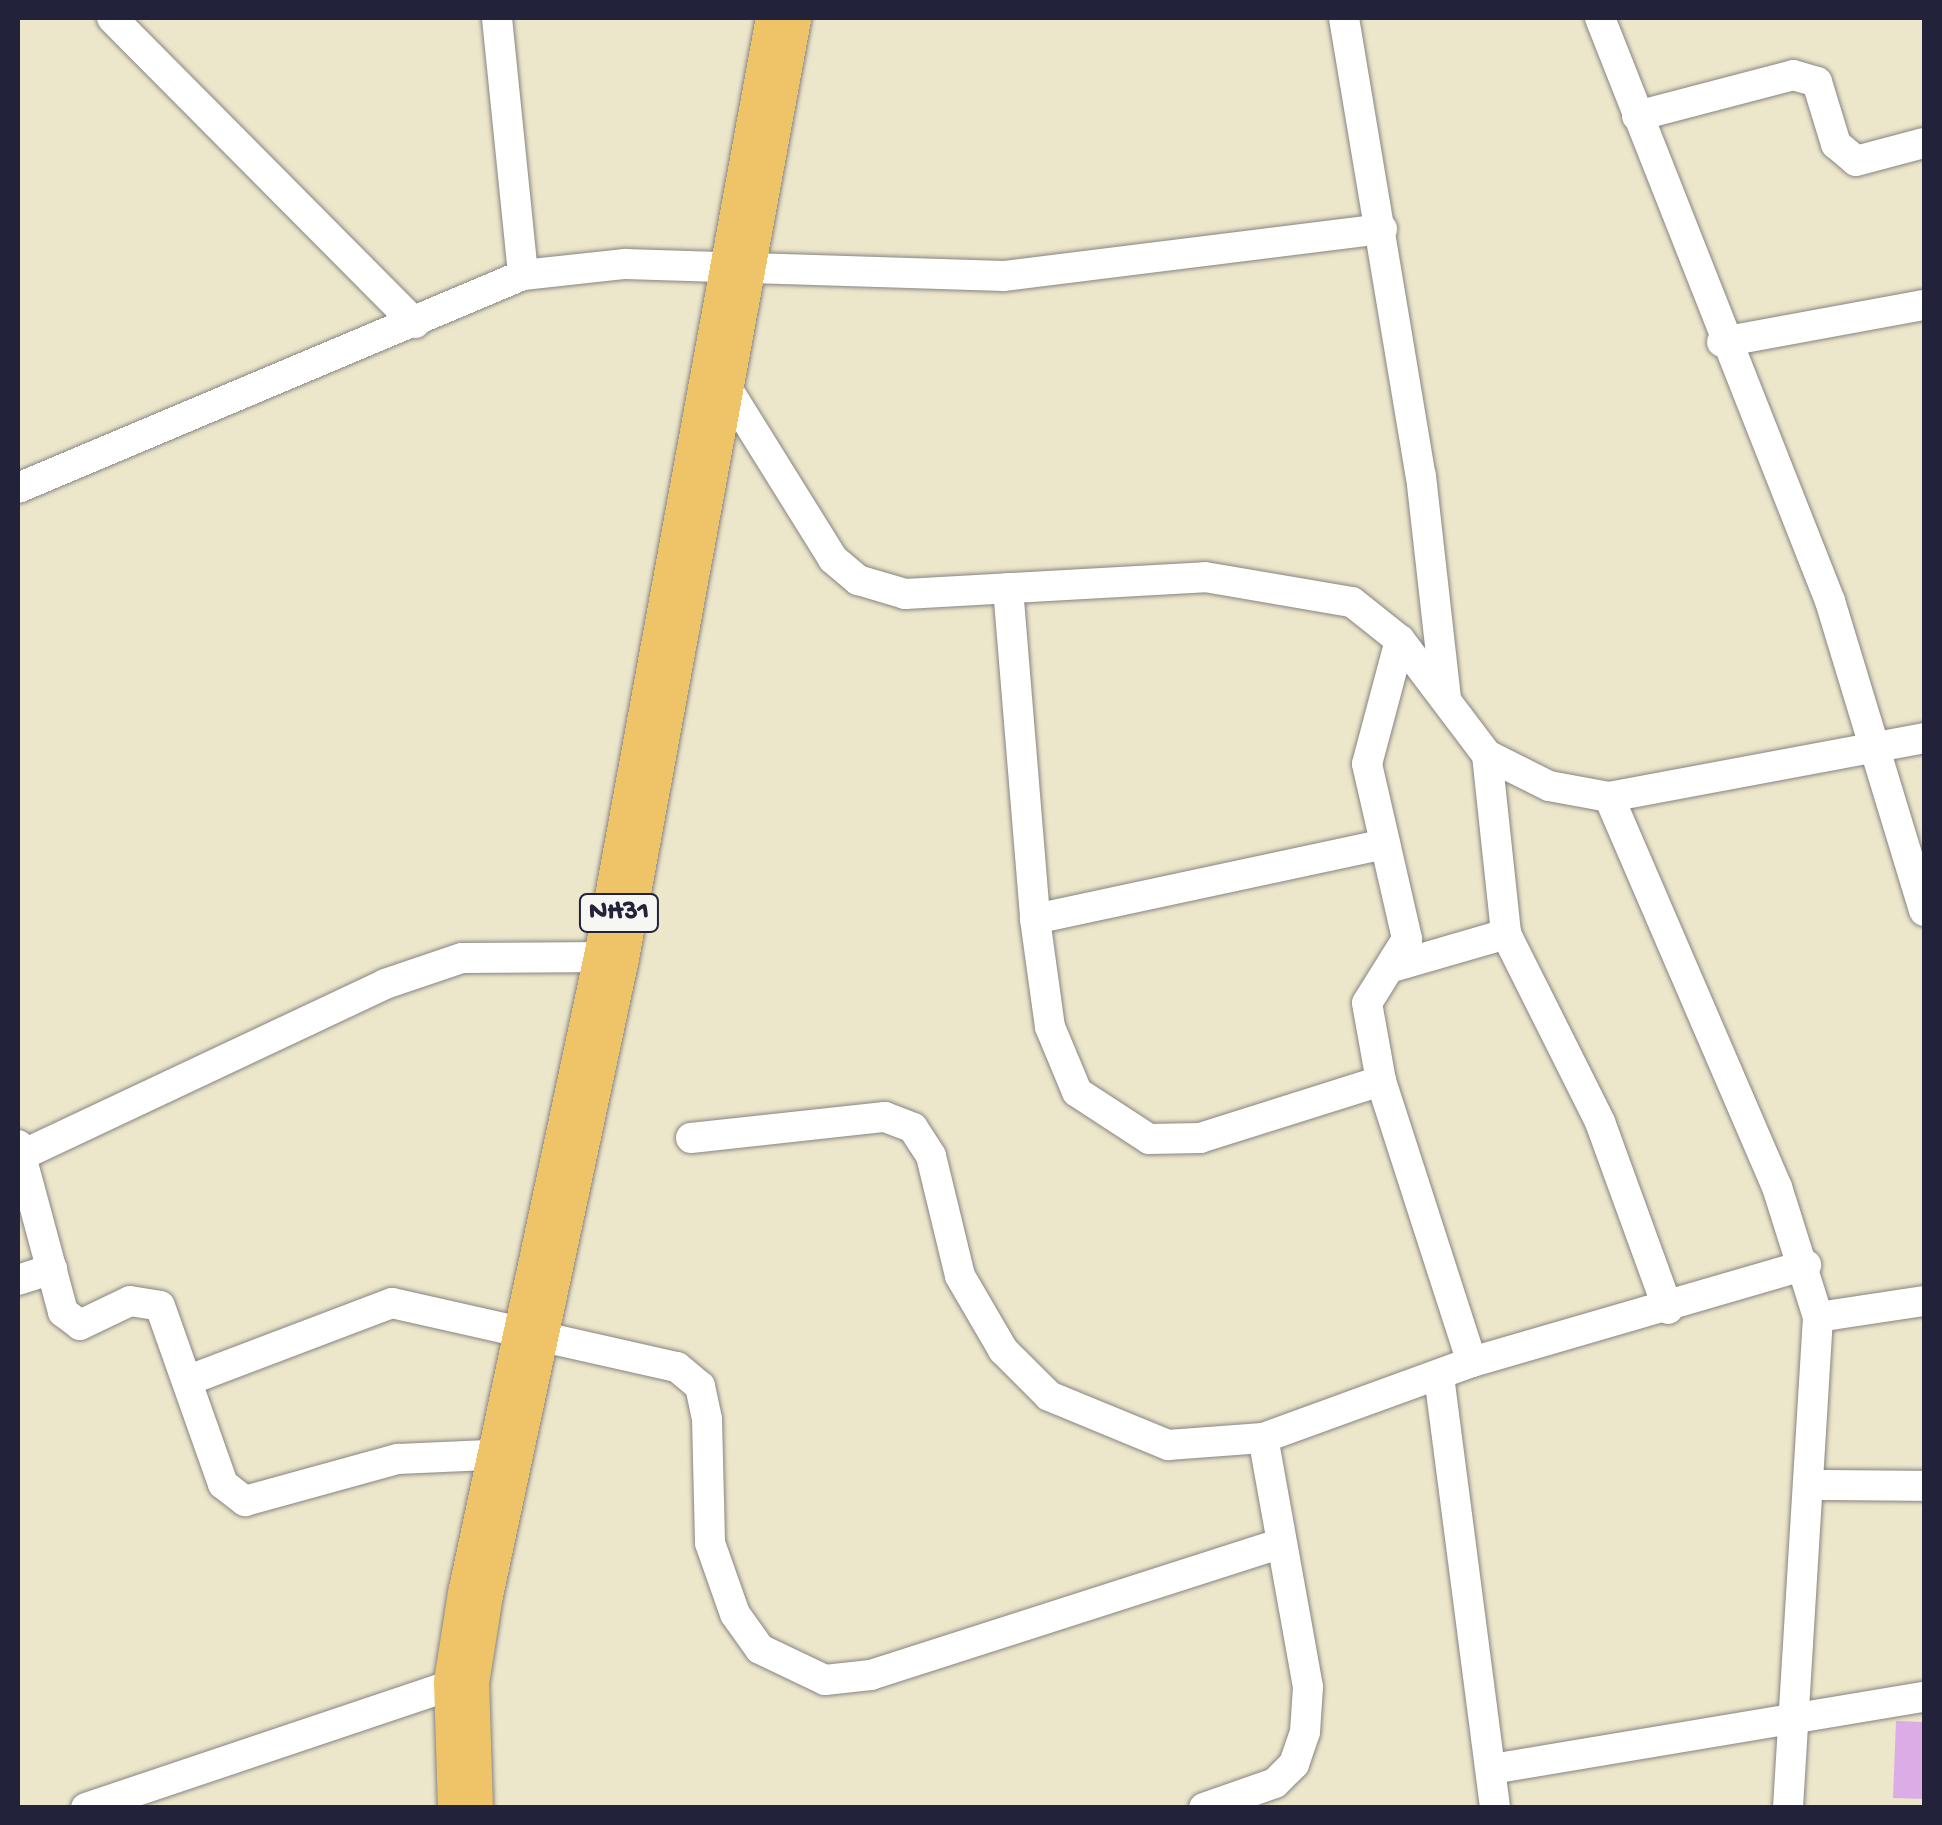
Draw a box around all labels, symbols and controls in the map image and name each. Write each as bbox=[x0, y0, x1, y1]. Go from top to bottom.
road number: NH31 bbox=[576, 890, 662, 936]

